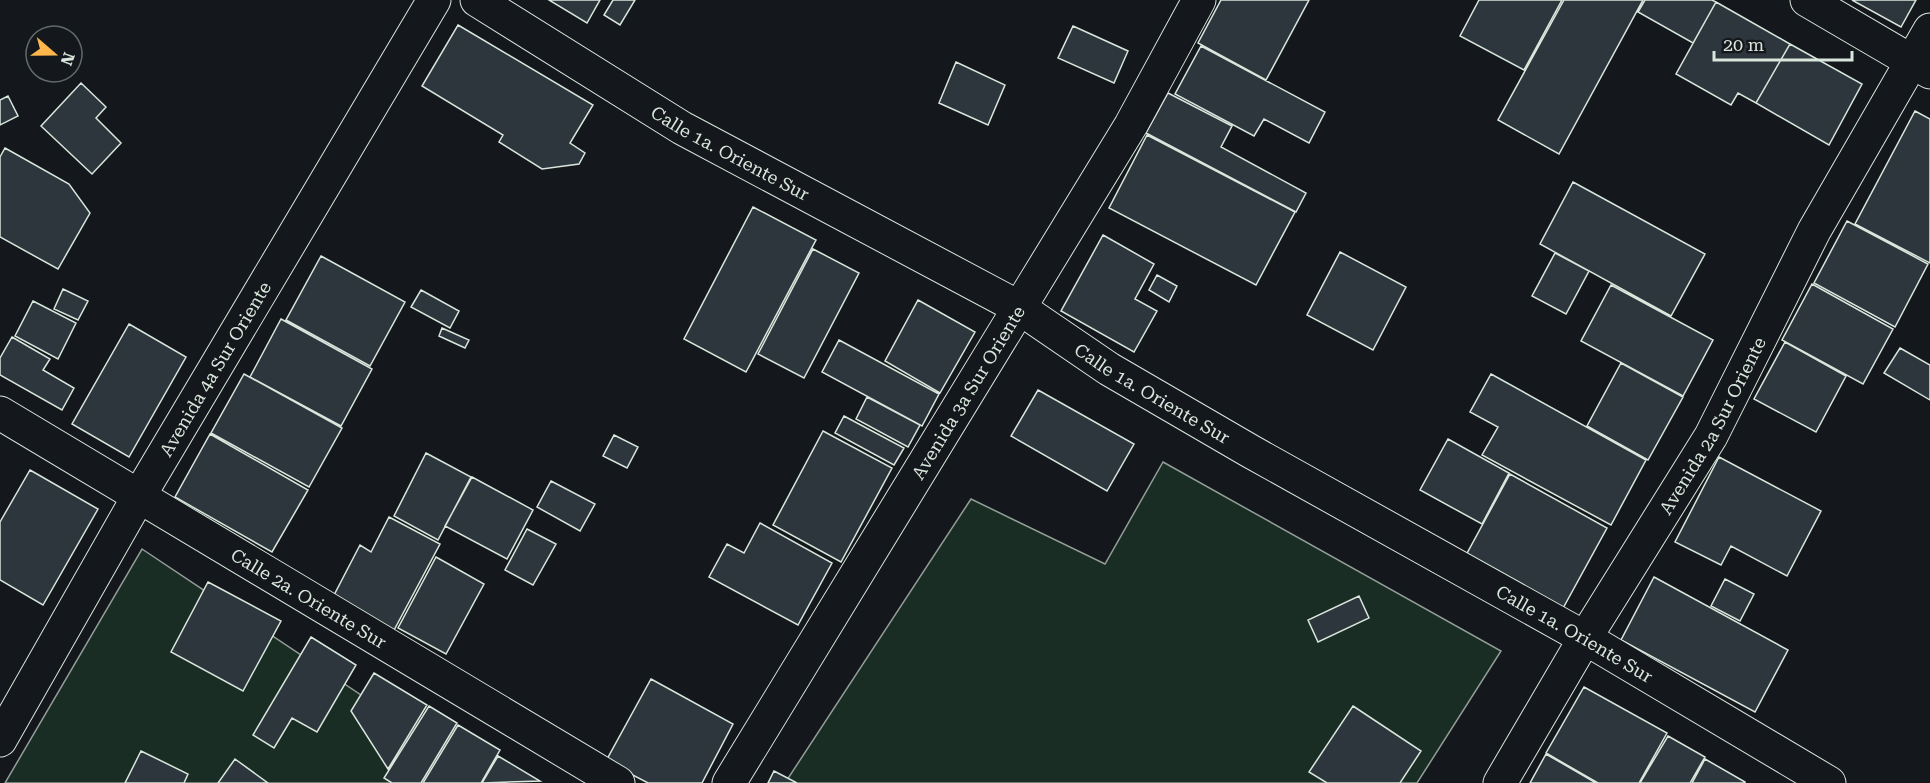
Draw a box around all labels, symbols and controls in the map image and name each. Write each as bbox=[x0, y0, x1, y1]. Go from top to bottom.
north arrow bbox=[24, 24, 84, 84]
scale bar bbox=[1714, 24, 1852, 62]
text: 20 m bbox=[1723, 34, 1764, 55]
text: N bbox=[57, 50, 79, 68]
street label: Calle 1a. Oriente Sur bbox=[647, 101, 813, 204]
street label: Avenida 4a Sur Oriente bbox=[155, 277, 275, 460]
street label: Avenida 3a Sur Oriente bbox=[907, 301, 1029, 483]
street label: Avenida 2a Sur Oriente bbox=[1655, 333, 1770, 518]
street label: Calle 1a. Oriente Sur bbox=[1071, 338, 1234, 447]
street label: Calle 2a. Oriente Sur bbox=[227, 543, 390, 652]
street label: Calle 1a. Oriente Sur bbox=[1493, 580, 1657, 687]

